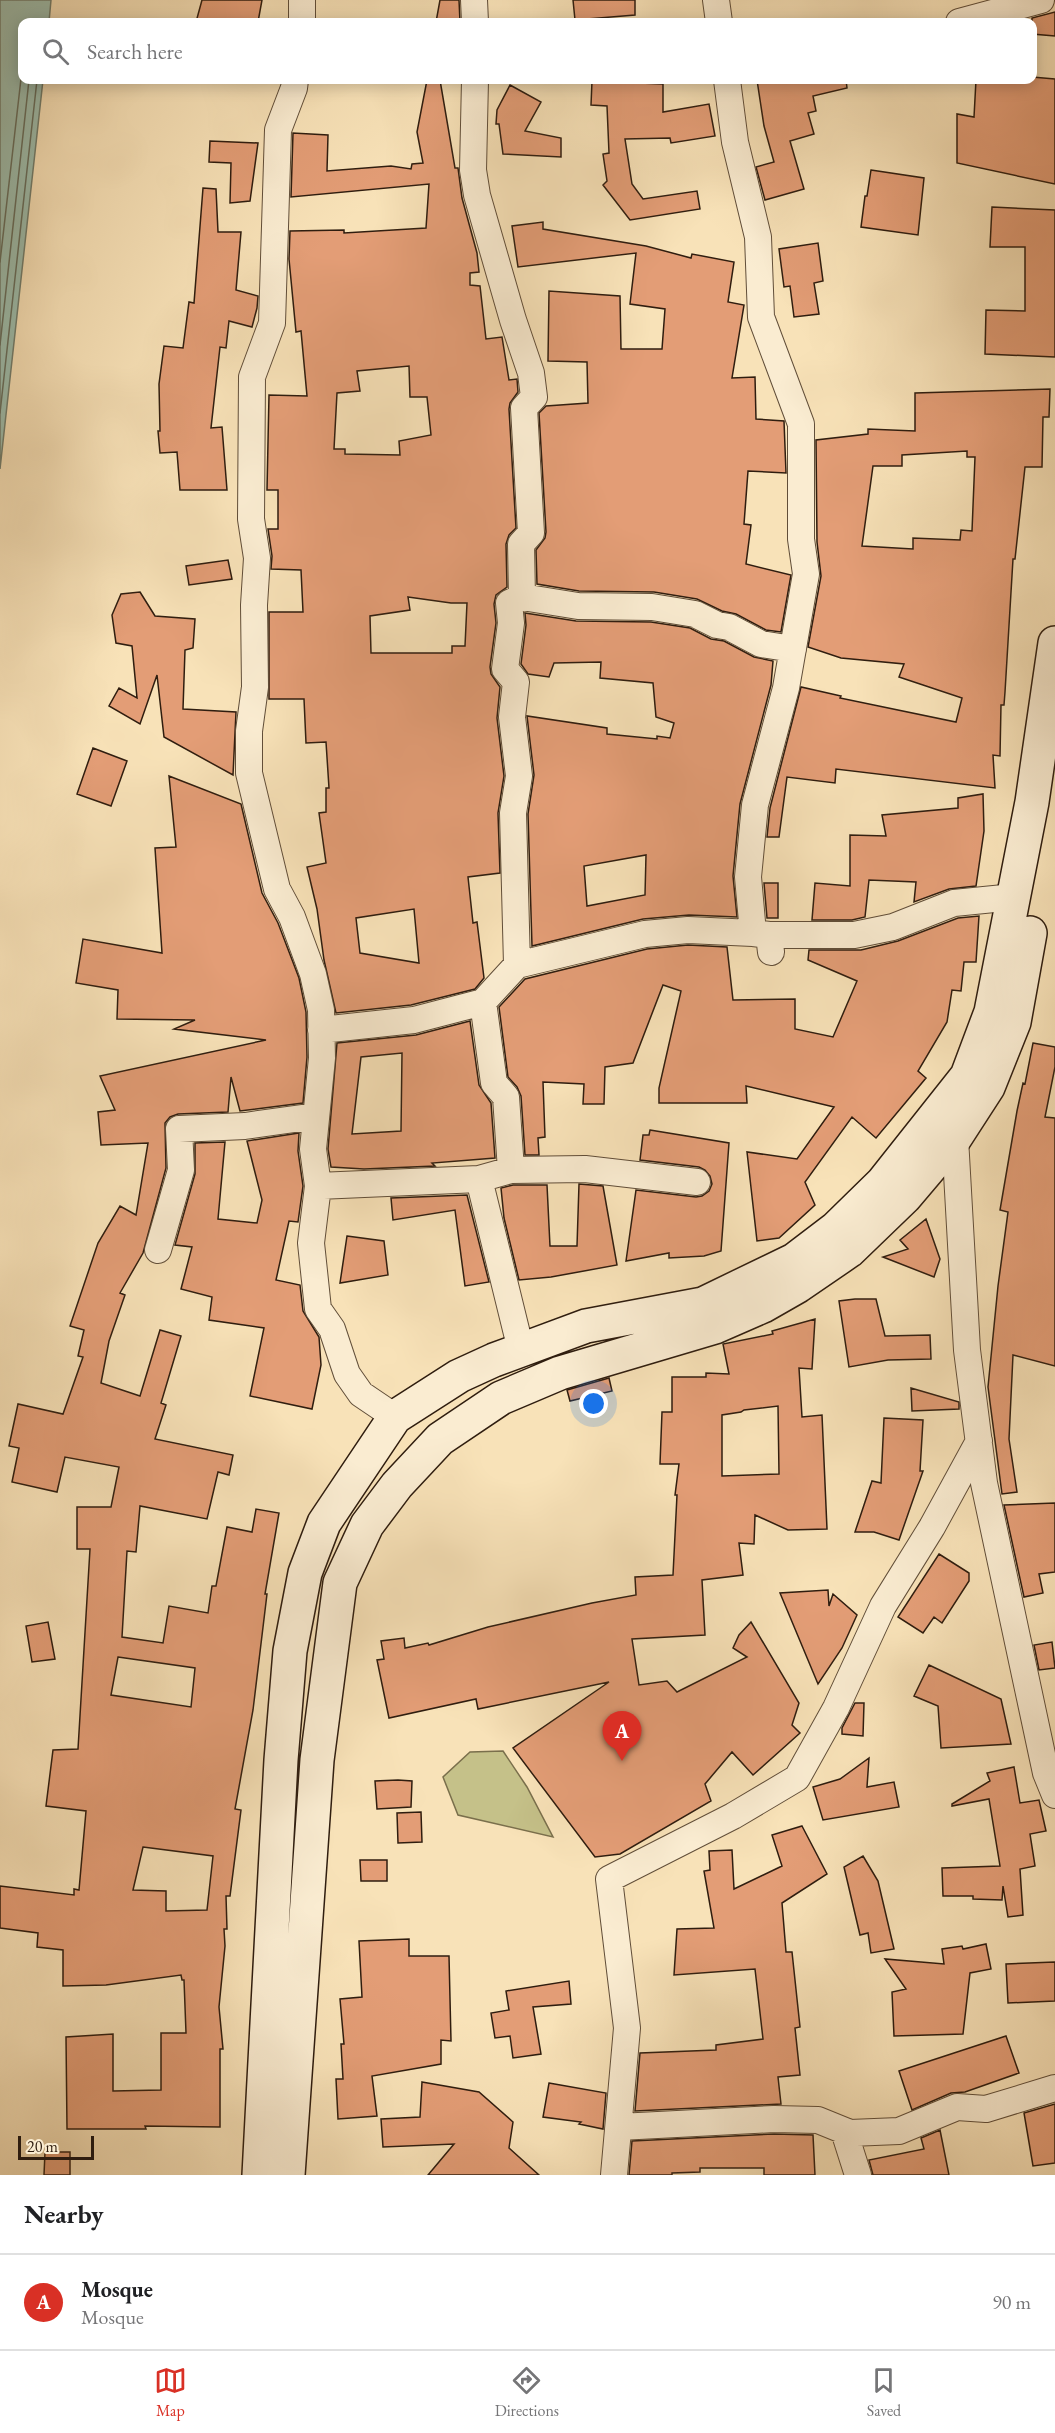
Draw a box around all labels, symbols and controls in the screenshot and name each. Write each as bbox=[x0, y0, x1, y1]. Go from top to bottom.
search box bbox=[18, 18, 1037, 84]
icon: search bbox=[39, 35, 72, 68]
text: Search here bbox=[87, 37, 182, 66]
your location bbox=[579, 1389, 608, 1418]
pin: A bbox=[602, 1712, 642, 1761]
scale bar bbox=[18, 2133, 94, 2160]
text: 20 m bbox=[27, 2136, 58, 2157]
text: Nearby bbox=[24, 2197, 104, 2231]
text: Mosque bbox=[81, 2275, 153, 2304]
text: A bbox=[36, 2289, 51, 2315]
text: 90 m bbox=[992, 2289, 1031, 2315]
text: Mosque bbox=[81, 2304, 144, 2330]
tab: Map bbox=[154, 2364, 187, 2421]
tab: Directions bbox=[495, 2364, 559, 2421]
tab: Saved bbox=[867, 2364, 901, 2421]

